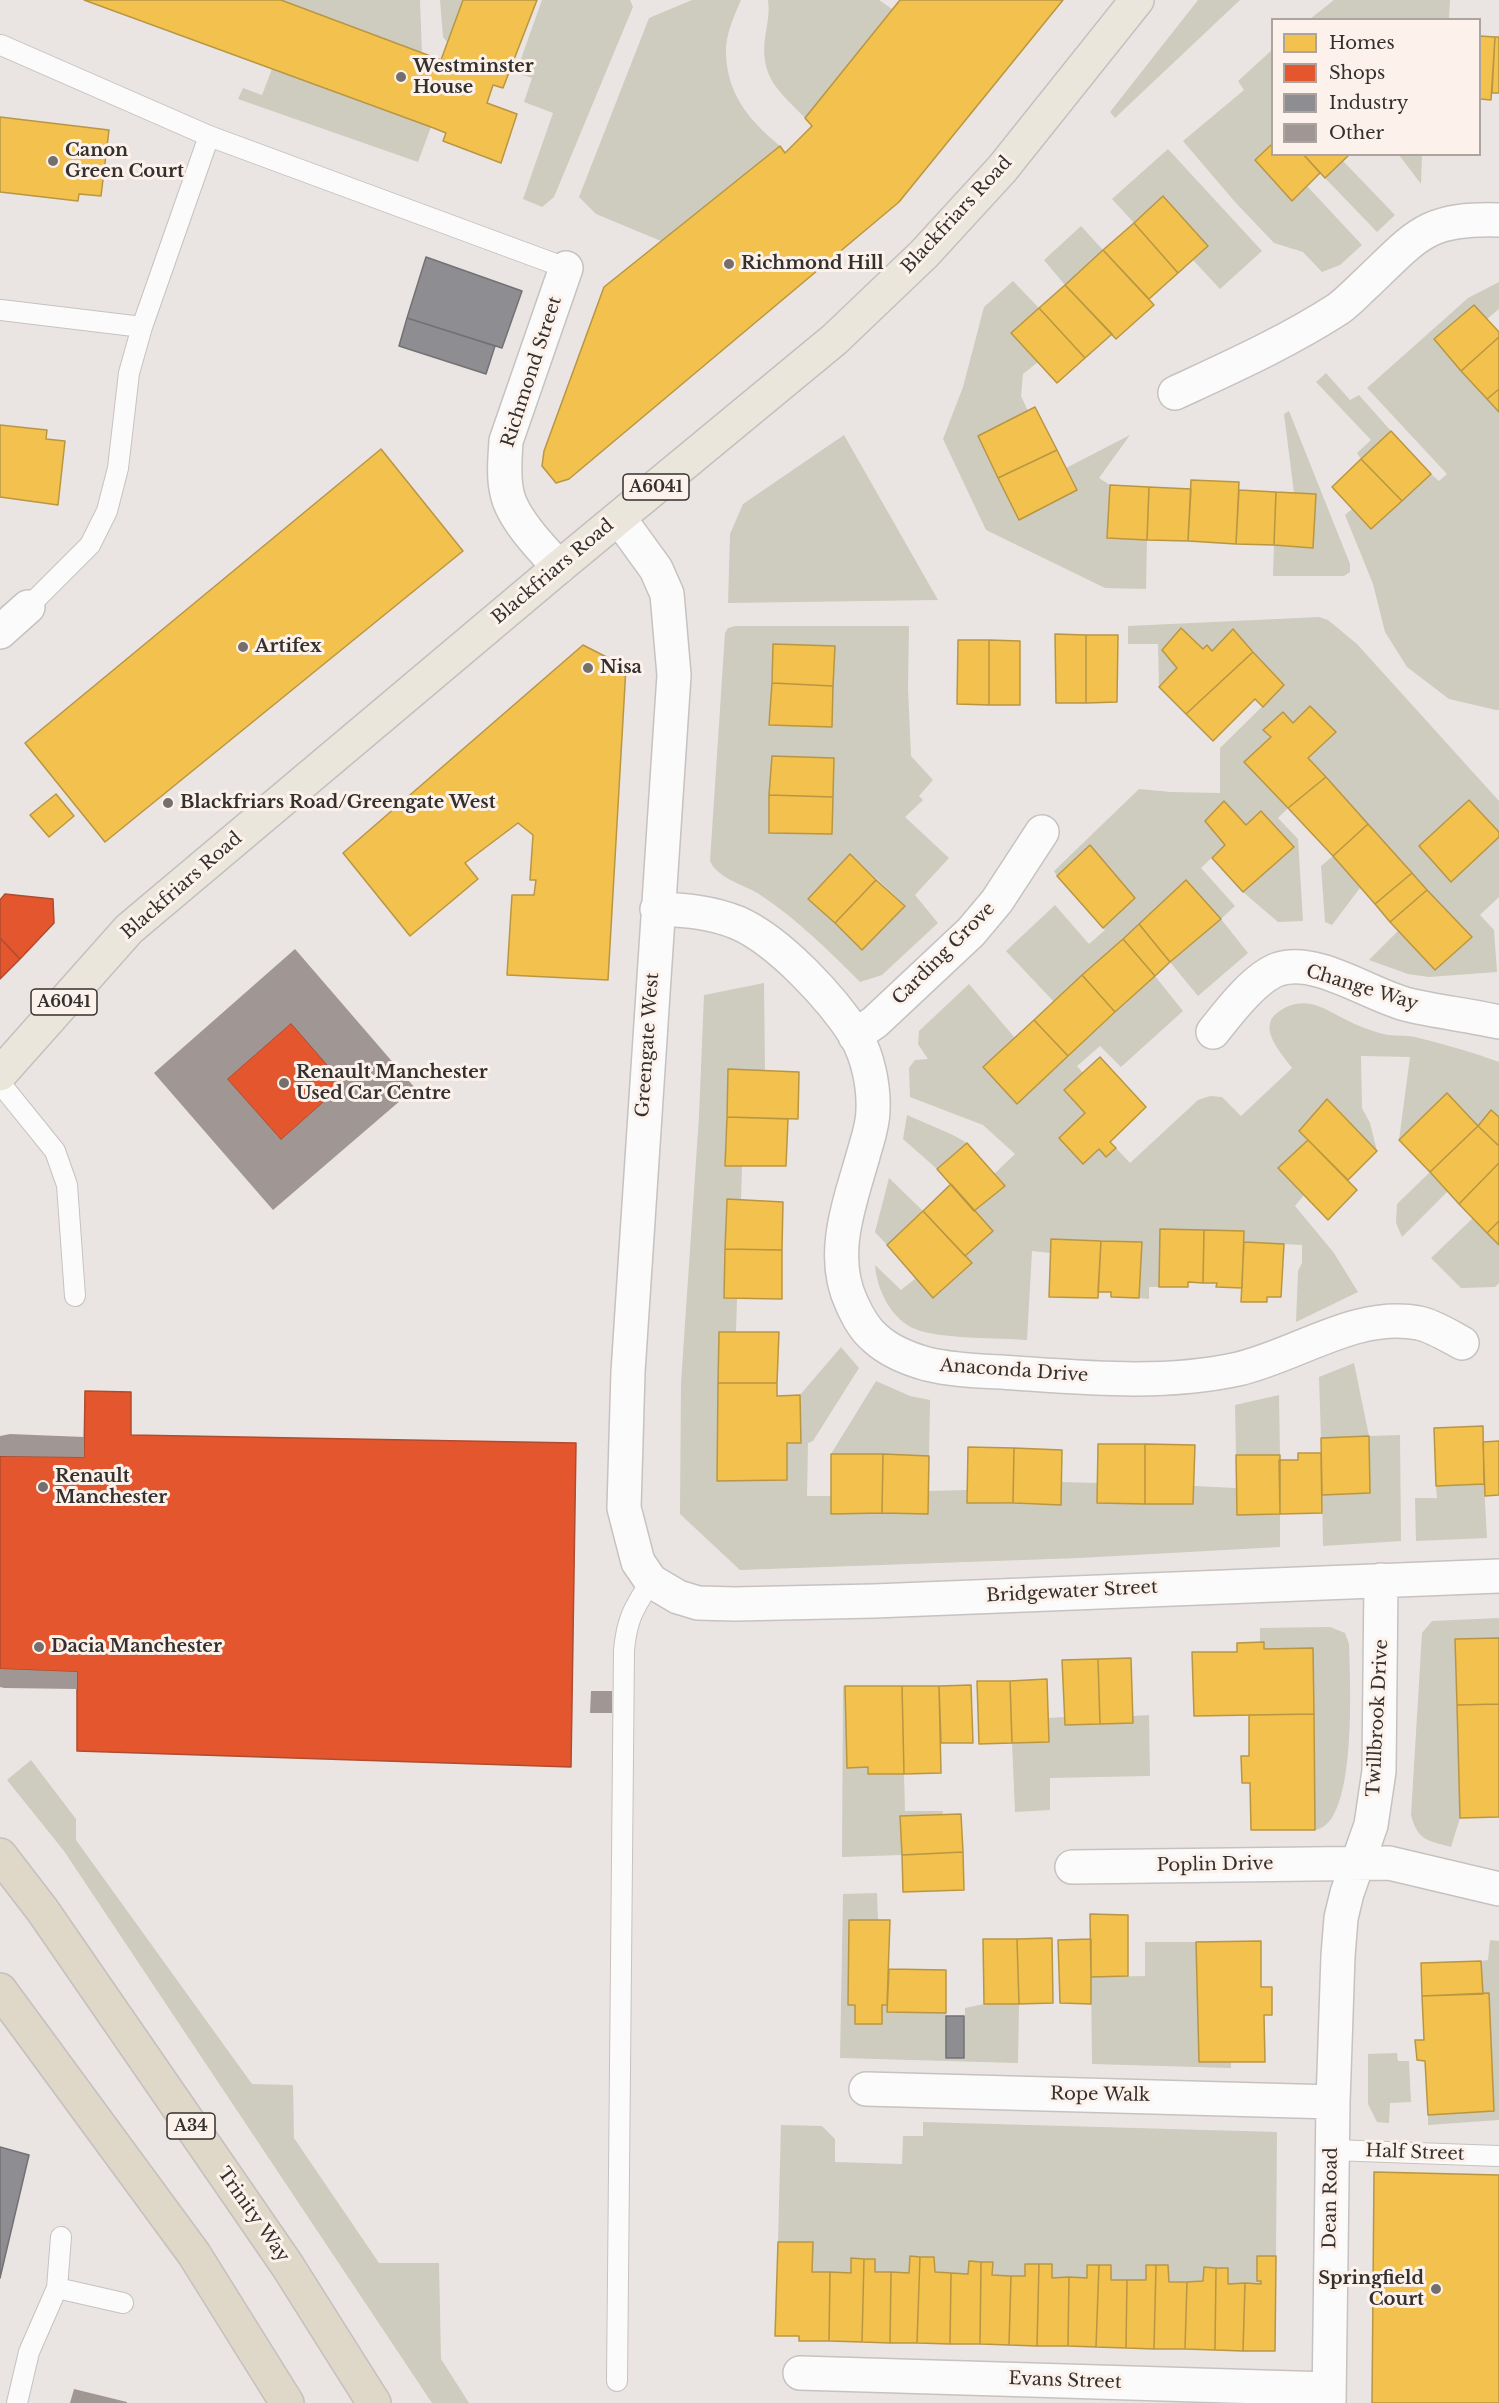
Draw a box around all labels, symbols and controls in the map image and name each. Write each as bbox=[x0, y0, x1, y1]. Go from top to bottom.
legend bbox=[1271, 18, 1481, 156]
text: Homes bbox=[1329, 32, 1395, 54]
place label: Westminster House bbox=[413, 56, 534, 98]
text: Shops bbox=[1329, 62, 1385, 84]
marker: Westminster House bbox=[394, 70, 408, 84]
text: Industry bbox=[1329, 92, 1408, 114]
text: Other bbox=[1329, 122, 1384, 144]
place label: Canon Green Court bbox=[65, 140, 184, 182]
street label: Blackfriars Road bbox=[897, 152, 1017, 278]
marker: Canon Green Court bbox=[46, 154, 60, 168]
place label: Richmond Hill bbox=[741, 253, 884, 275]
marker: Richmond Hill bbox=[722, 257, 736, 271]
street label: Richmond Street bbox=[497, 294, 567, 450]
road number: A6041 bbox=[623, 474, 689, 500]
street label: Blackfriars Road bbox=[488, 515, 618, 629]
place label: Artifex bbox=[255, 636, 322, 658]
marker: Artifex bbox=[236, 640, 250, 654]
place label: Nisa bbox=[600, 657, 642, 679]
marker: Nisa bbox=[581, 661, 595, 675]
place label: Blackfriars Road/Greengate West bbox=[180, 792, 496, 814]
marker: Blackfriars Road/Greengate West bbox=[161, 796, 175, 810]
street label: Blackfriars Road bbox=[117, 828, 247, 944]
street label: Carding Grove bbox=[888, 898, 1000, 1010]
street label: Change Way bbox=[1303, 961, 1421, 1015]
street label: Greengate West bbox=[632, 972, 664, 1118]
road number: A6041 bbox=[31, 989, 97, 1015]
place label: Renault Manchester Used Car Centre bbox=[296, 1062, 488, 1104]
marker: Renault Manchester Used Car Centre bbox=[277, 1076, 291, 1090]
street label: Anaconda Drive bbox=[939, 1355, 1089, 1387]
place label: Renault Manchester bbox=[55, 1466, 167, 1508]
marker: Renault Manchester bbox=[36, 1480, 50, 1494]
street label: Bridgewater Street bbox=[986, 1577, 1158, 1607]
place label: Dacia Manchester bbox=[51, 1636, 222, 1658]
street label: Twillbrook Drive bbox=[1363, 1639, 1393, 1797]
marker: Dacia Manchester bbox=[32, 1640, 46, 1654]
street label: Poplin Drive bbox=[1156, 1853, 1274, 1877]
street label: Rope Walk bbox=[1050, 2083, 1150, 2107]
road number: A34 bbox=[167, 2113, 215, 2139]
street label: Half Street bbox=[1365, 2140, 1465, 2166]
street label: Dean Road bbox=[1319, 2147, 1343, 2249]
street label: Trinity Way bbox=[212, 2164, 294, 2266]
place label: Springfield Court bbox=[1318, 2268, 1424, 2310]
marker: Springfield Court bbox=[1429, 2282, 1443, 2296]
street label: Evans Street bbox=[1008, 2368, 1122, 2394]

